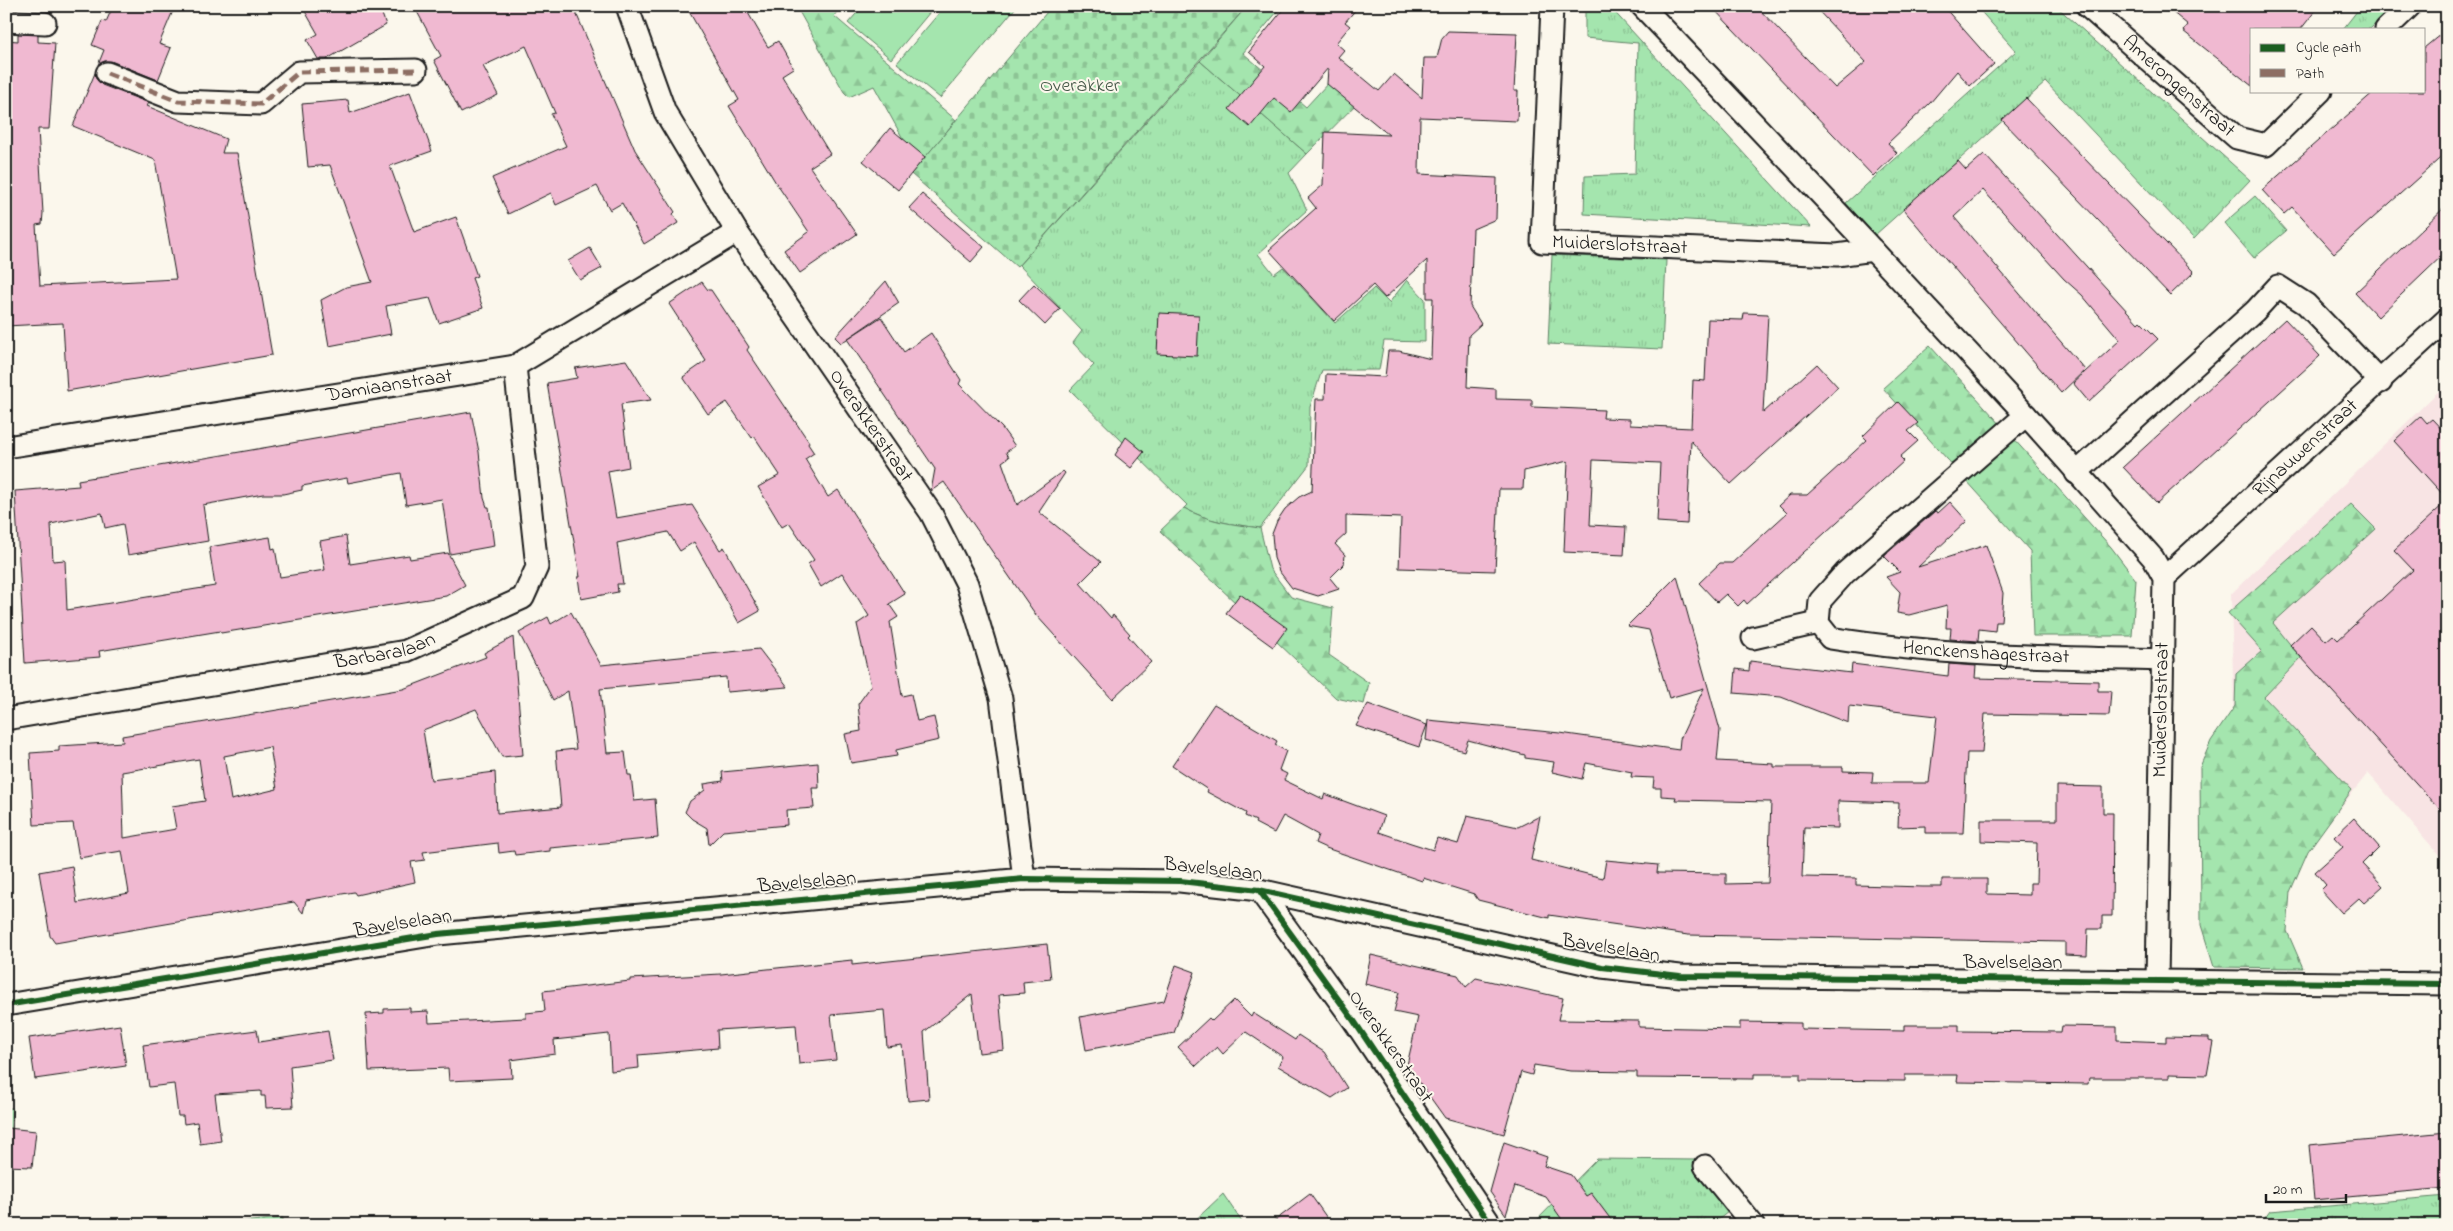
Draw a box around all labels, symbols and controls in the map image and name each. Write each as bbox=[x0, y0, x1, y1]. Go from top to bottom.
legend bbox=[2250, 28, 2426, 92]
street label: Amerongenstraat bbox=[2115, 29, 2242, 145]
text: Cycle path bbox=[2296, 37, 2361, 60]
text: Path bbox=[2296, 63, 2324, 85]
park label: Overakker bbox=[1040, 72, 1121, 101]
street label: Muiderslotstraat bbox=[1551, 228, 1688, 263]
street label: Damiaanstraat bbox=[323, 362, 455, 411]
street label: Overakkerstraat bbox=[821, 363, 920, 488]
street label: Rijnauwenstraat bbox=[2246, 392, 2365, 504]
street label: Barbaralaan bbox=[331, 625, 440, 678]
street label: Henckenshagestraat bbox=[1901, 633, 2070, 672]
street label: Muiderslotstraat bbox=[2146, 642, 2178, 778]
street label: Bavelselaan bbox=[1161, 850, 1264, 890]
street label: Bavelselaan bbox=[755, 864, 858, 902]
street label: Bavelselaan bbox=[351, 902, 454, 946]
street label: Bavelselaan bbox=[1559, 927, 1662, 971]
street label: Bavelselaan bbox=[1963, 949, 2063, 978]
street label: Overakkerstraat bbox=[1340, 985, 1440, 1109]
scale bar bbox=[2266, 1171, 2346, 1203]
text: 20 m bbox=[2273, 1179, 2303, 1201]

